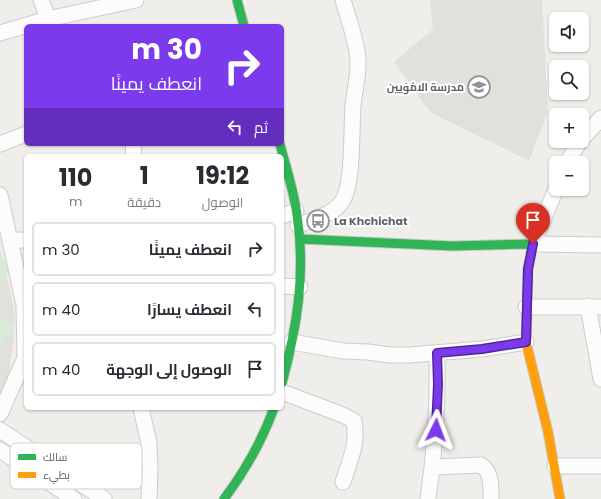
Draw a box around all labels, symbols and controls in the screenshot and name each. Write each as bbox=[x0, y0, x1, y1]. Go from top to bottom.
map controls bbox=[549, 12, 589, 196]
button: sound bbox=[549, 12, 589, 52]
text: 30 m bbox=[131, 30, 202, 69]
icon: right bbox=[216, 40, 268, 92]
button: search bbox=[549, 60, 589, 100]
text: انعطف يمينًا bbox=[111, 71, 202, 96]
school or university icon: مدرسة الامُوَيين bbox=[466, 74, 492, 100]
place label: مدرسة الامُوَيين bbox=[387, 79, 464, 95]
button: + bbox=[549, 108, 589, 148]
icon: left bbox=[224, 116, 246, 138]
text: ثم bbox=[254, 117, 268, 138]
button: − bbox=[549, 156, 589, 196]
text: 1 bbox=[140, 159, 149, 192]
text: 19:12 bbox=[196, 159, 249, 192]
text: 110 bbox=[59, 161, 93, 194]
text: m bbox=[69, 192, 82, 211]
text: دقيقة bbox=[127, 193, 161, 212]
text: الوصول bbox=[202, 193, 243, 212]
pin bbox=[516, 203, 550, 244]
bus stop icon: La Khchichat bbox=[305, 208, 331, 234]
icon: arrive bbox=[522, 209, 544, 231]
place label: La Khchichat bbox=[334, 213, 408, 229]
icon: right bbox=[244, 238, 266, 260]
text: 30 m bbox=[42, 239, 80, 260]
text: انعطف يمينًا bbox=[149, 239, 232, 260]
icon: left bbox=[244, 298, 266, 320]
text: 40 m bbox=[42, 299, 80, 320]
text: انعطف يسارًا bbox=[147, 299, 232, 320]
icon: arrive bbox=[244, 358, 266, 380]
text: 40 m bbox=[42, 359, 80, 380]
text: الوصول إلى الوجهة bbox=[106, 359, 232, 380]
position arrow bbox=[415, 409, 457, 451]
legend bbox=[10, 443, 142, 489]
text: سالك bbox=[43, 449, 67, 465]
text: بطيء bbox=[43, 467, 70, 484]

